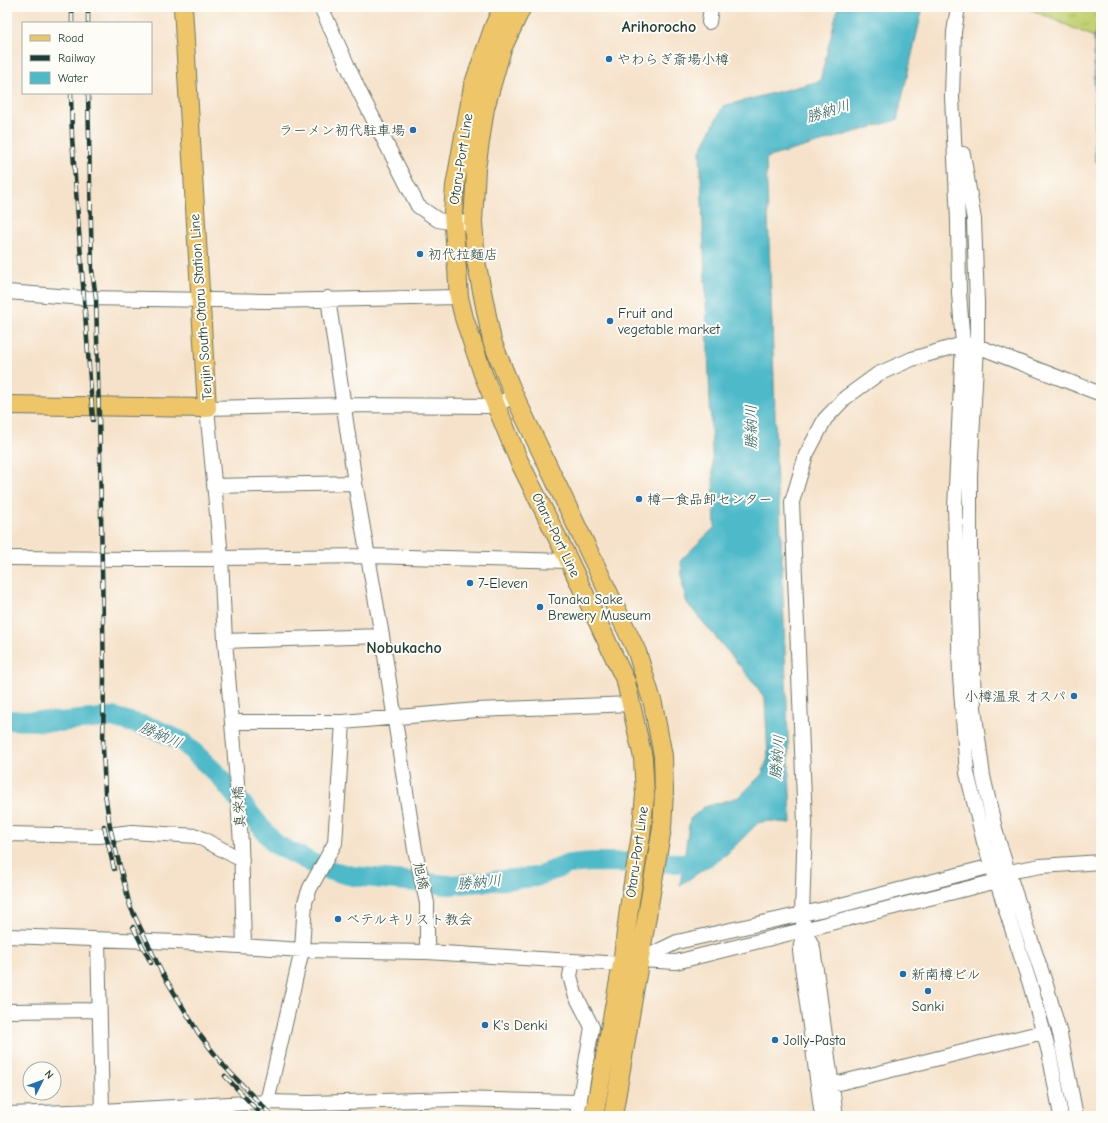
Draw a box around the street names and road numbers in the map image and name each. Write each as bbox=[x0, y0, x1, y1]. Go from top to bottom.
street label: Otaru-Port Line bbox=[445, 112, 477, 206]
street label: Tenjin South-Otaru Station Line bbox=[186, 213, 216, 401]
street label: Otaru-Port Line bbox=[528, 490, 584, 580]
street label: 真栄橋 bbox=[229, 785, 249, 829]
street label: Otaru-Port Line bbox=[622, 805, 652, 899]
street label: 旭橋 bbox=[410, 860, 432, 892]

